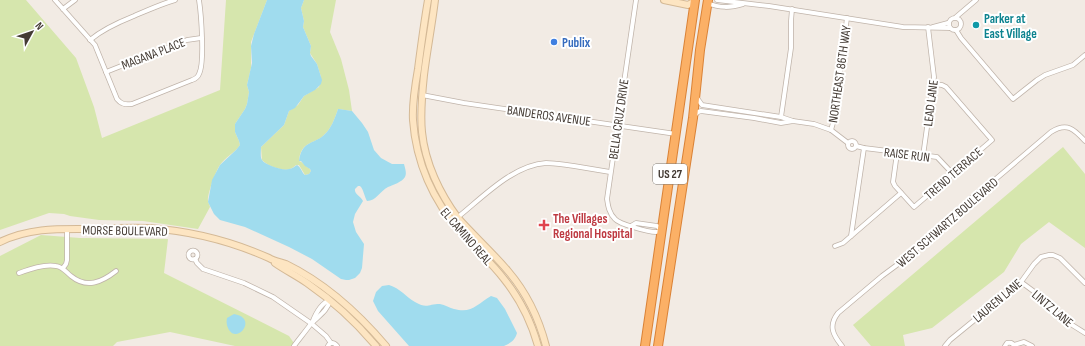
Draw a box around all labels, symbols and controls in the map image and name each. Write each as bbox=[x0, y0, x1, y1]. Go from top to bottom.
place label: Parker at East Village bbox=[984, 11, 1037, 42]
north arrow bbox=[12, 12, 52, 52]
text: N bbox=[32, 19, 46, 32]
marker: Parker at East Village bbox=[971, 20, 981, 30]
street label: NORTHEAST 86TH WAY bbox=[825, 24, 855, 124]
street label: MAGANA PLACE bbox=[119, 34, 188, 73]
place label: Publix bbox=[562, 35, 591, 51]
marker: Publix bbox=[549, 37, 559, 47]
street label: BELLA CRUZ DRIVE bbox=[605, 78, 633, 160]
street label: LEAD LANE bbox=[920, 79, 942, 127]
street label: BANDEROS AVENUE bbox=[506, 102, 592, 130]
street label: RAISE RUN bbox=[883, 144, 931, 166]
street label: TREND TERRACE bbox=[921, 144, 986, 203]
road number: US 27 bbox=[653, 164, 687, 184]
street label: WEST SCHWARTZ BOULEVARD bbox=[893, 174, 1002, 271]
street label: EL CAMINO REAL bbox=[437, 205, 496, 269]
place label: The Villages Regional Hospital bbox=[553, 211, 633, 242]
marker: The Villages Regional Hospital bbox=[538, 219, 550, 231]
street label: MORSE BOULEVARD bbox=[82, 222, 168, 240]
street label: LAUREN LANE bbox=[970, 276, 1026, 326]
street label: LINTZ LANE bbox=[1028, 287, 1076, 331]

